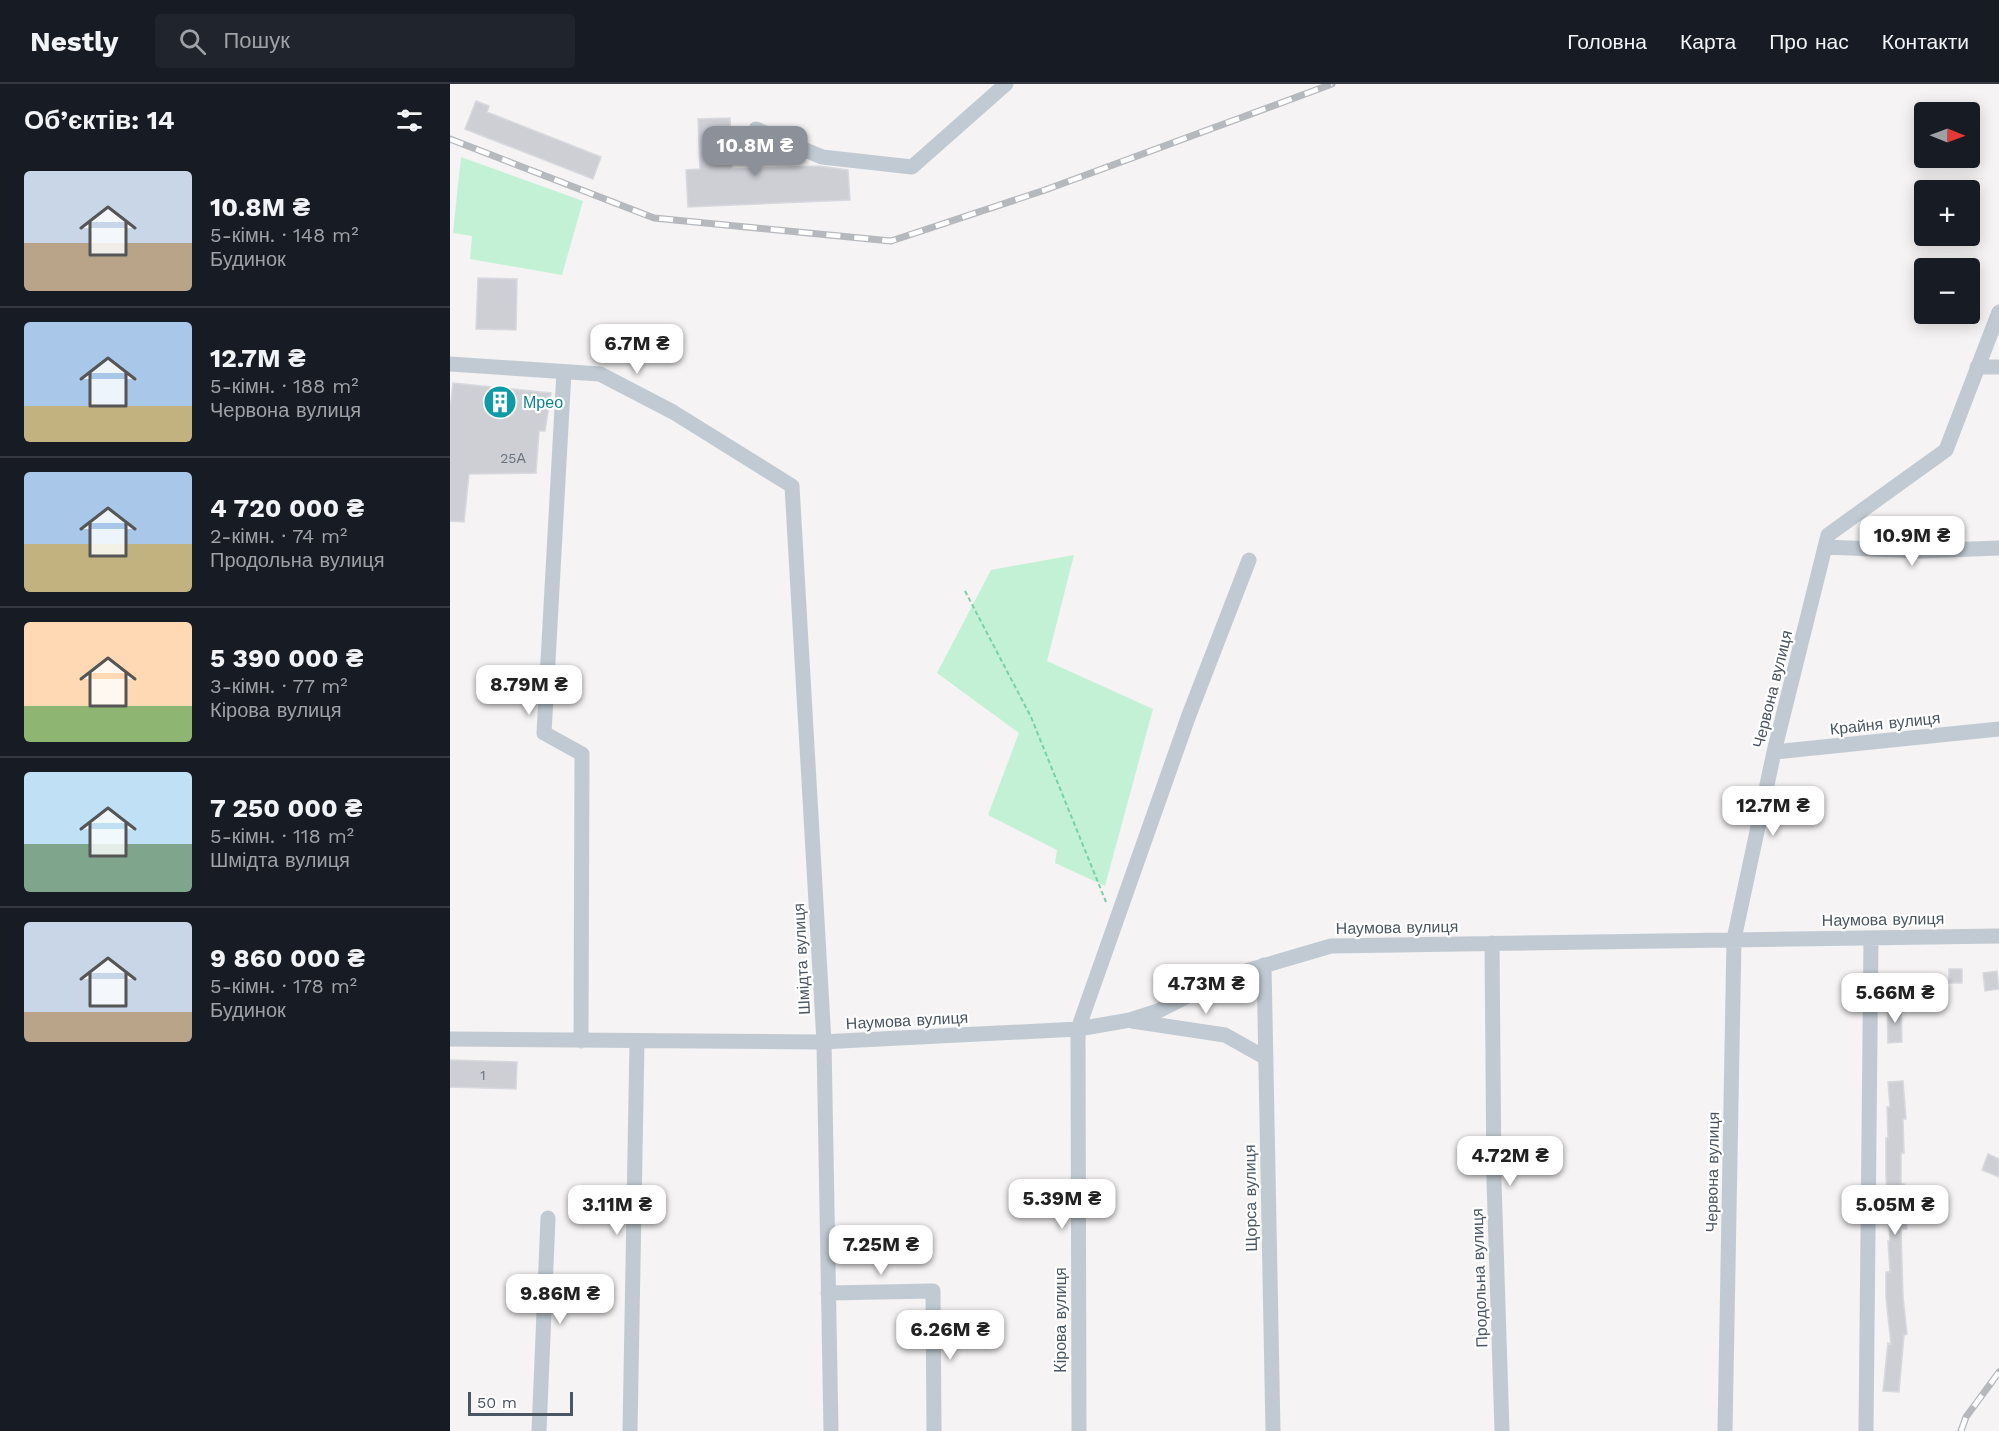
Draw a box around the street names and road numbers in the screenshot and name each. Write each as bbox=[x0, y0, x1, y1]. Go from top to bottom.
street label: Червона вулиця bbox=[1749, 628, 1796, 750]
street label: Крайня вулиця bbox=[1829, 708, 1941, 739]
street label: Шмідта вулиця bbox=[789, 903, 814, 1015]
street label: Наумова вулиця bbox=[1822, 909, 1944, 930]
street label: Наумова вулиця bbox=[1336, 917, 1458, 938]
street label: Наумова вулиця bbox=[845, 1008, 969, 1033]
street label: Червона вулиця bbox=[1702, 1111, 1723, 1233]
street label: Щорса вулиця bbox=[1240, 1144, 1261, 1252]
street label: Продольна вулиця bbox=[1468, 1208, 1491, 1348]
street label: Кірова вулиця bbox=[1051, 1267, 1070, 1373]

